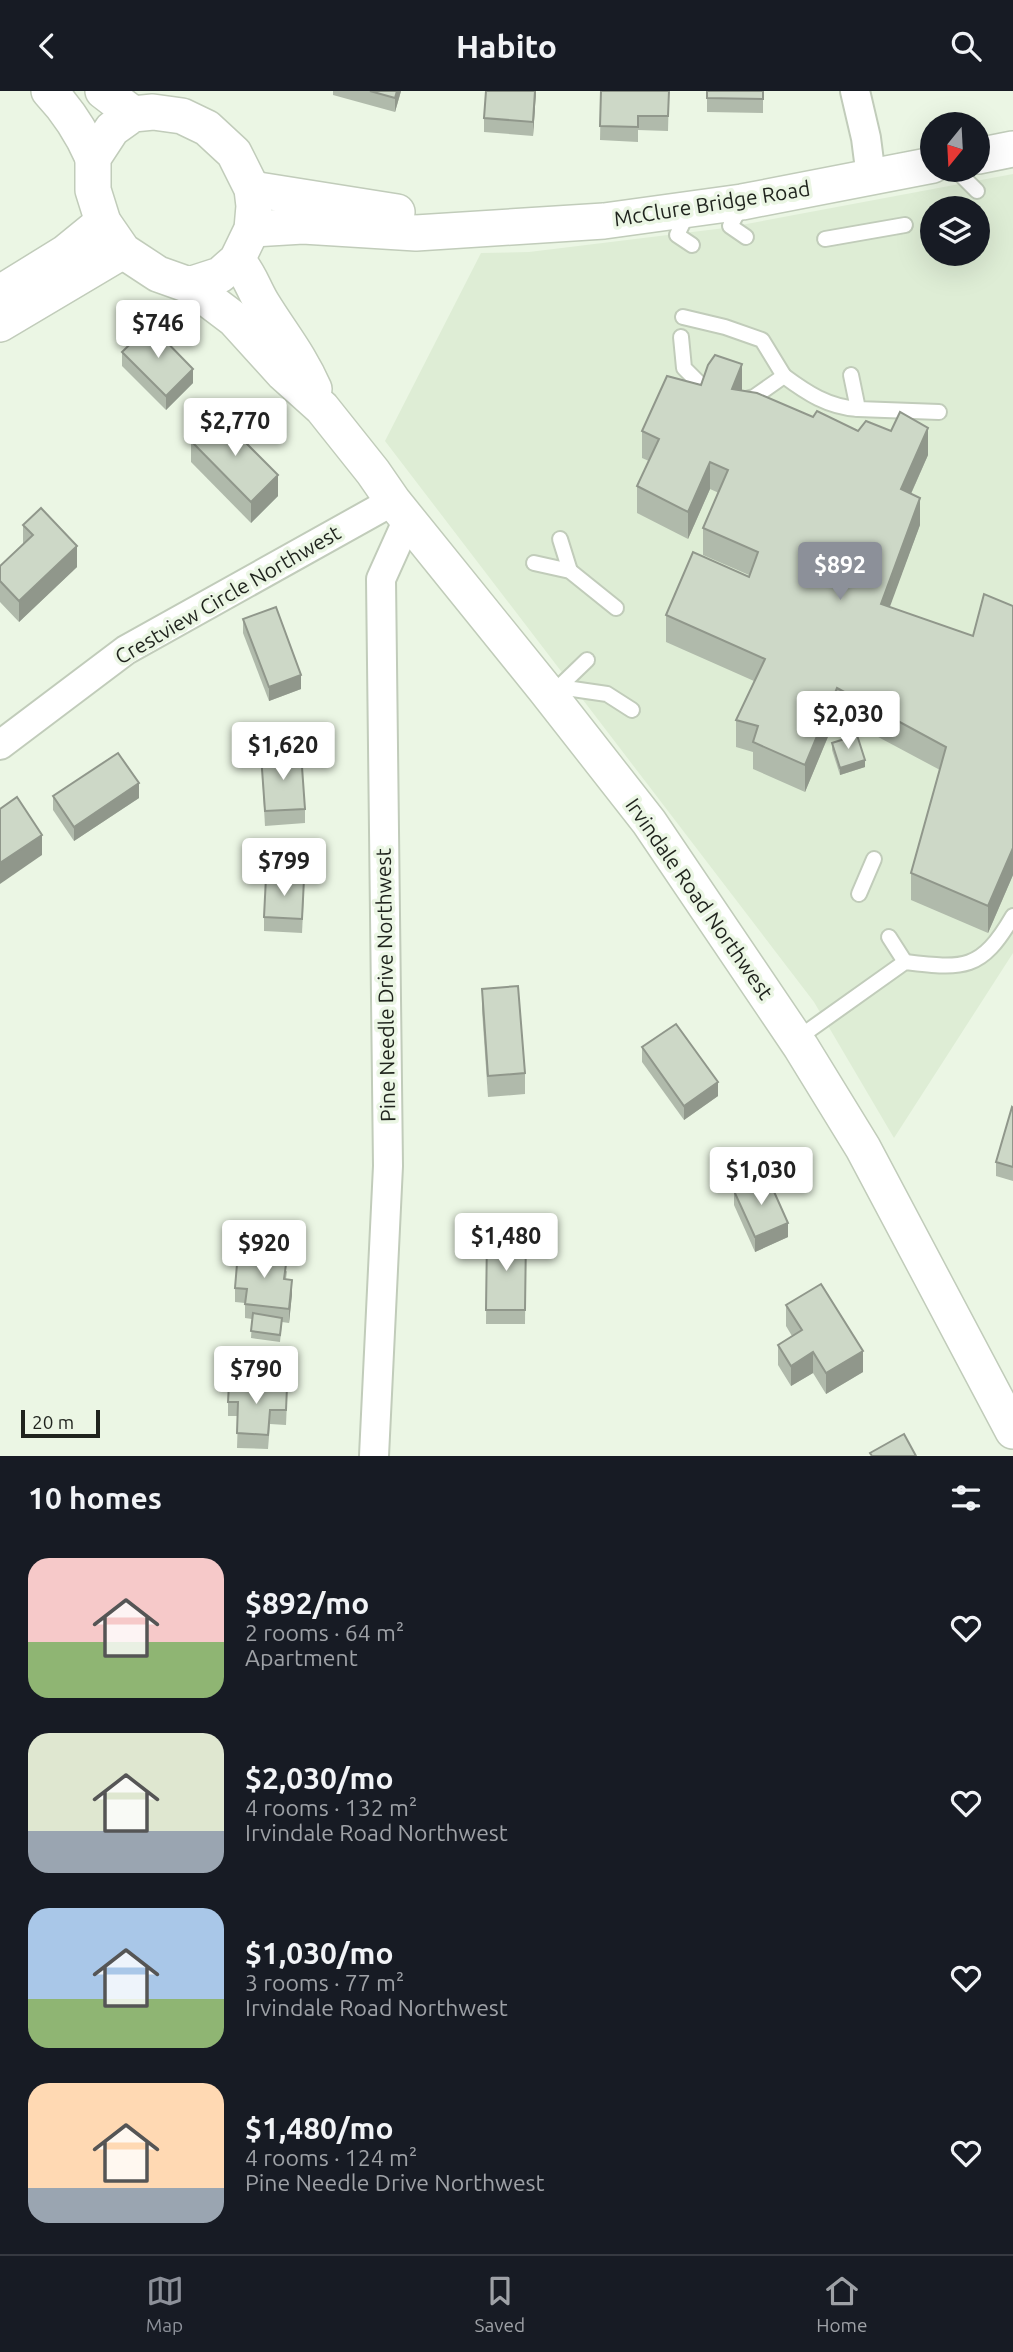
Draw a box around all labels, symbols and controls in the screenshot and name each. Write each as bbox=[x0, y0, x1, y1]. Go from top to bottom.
icon: back bbox=[28, 27, 66, 65]
icon: search bbox=[947, 27, 985, 65]
text: Habito bbox=[456, 28, 557, 64]
north arrow bbox=[920, 112, 990, 182]
map controls bbox=[920, 112, 990, 266]
street label: McClure Bridge Road bbox=[612, 176, 812, 230]
button: layers bbox=[920, 196, 990, 266]
pin: $746 bbox=[117, 301, 199, 360]
text: $746 bbox=[132, 310, 184, 335]
pin: $2,770 bbox=[178, 399, 292, 458]
text: $2,770 bbox=[200, 408, 270, 433]
street label: Crestview Circle Northwest bbox=[111, 520, 344, 669]
pin: $892 bbox=[799, 543, 881, 602]
text: $892 bbox=[814, 552, 866, 577]
pin: $2,030 bbox=[791, 691, 905, 751]
text: $2,030 bbox=[813, 701, 883, 726]
pin: $1,620 bbox=[226, 723, 340, 782]
text: $1,620 bbox=[248, 732, 318, 757]
street label: Irvindale Road Northwest bbox=[621, 793, 778, 1004]
pin: $799 bbox=[243, 839, 325, 898]
text: $799 bbox=[258, 848, 310, 873]
street label: Pine Needle Drive Northwest bbox=[371, 848, 399, 1122]
pin: $1,030 bbox=[704, 1147, 818, 1207]
text: $1,030 bbox=[726, 1157, 796, 1182]
pin: $1,480 bbox=[449, 1213, 563, 1273]
pin: $920 bbox=[223, 1221, 305, 1280]
text: $1,480 bbox=[471, 1223, 541, 1248]
text: $920 bbox=[238, 1230, 290, 1255]
pin: $790 bbox=[215, 1347, 297, 1406]
text: $790 bbox=[230, 1356, 282, 1381]
scale bar bbox=[21, 1407, 100, 1439]
text: 20 m bbox=[32, 1411, 74, 1433]
icon: filters bbox=[947, 1479, 985, 1517]
text: 10 homes bbox=[28, 1481, 162, 1515]
icon: home bbox=[84, 1586, 168, 1670]
text: $892/mo bbox=[245, 1586, 369, 1620]
icon: heart bbox=[947, 1609, 985, 1647]
text: 2 rooms · 64 m² bbox=[245, 1620, 404, 1645]
text: Apartment bbox=[245, 1645, 358, 1670]
icon: home bbox=[84, 1761, 168, 1845]
text: $2,030/mo bbox=[245, 1761, 394, 1795]
icon: heart bbox=[947, 1784, 985, 1822]
text: 4 rooms · 132 m² bbox=[245, 1795, 417, 1820]
text: Irvindale Road Northwest bbox=[245, 1820, 508, 1845]
icon: home bbox=[84, 1936, 168, 2020]
text: $1,030/mo bbox=[245, 1936, 394, 1970]
icon: heart bbox=[947, 1959, 985, 1997]
text: 3 rooms · 77 m² bbox=[245, 1970, 404, 1995]
text: Irvindale Road Northwest bbox=[245, 1995, 508, 2020]
icon: home bbox=[84, 2111, 168, 2195]
text: $1,480/mo bbox=[245, 2111, 394, 2145]
icon: heart bbox=[947, 2134, 985, 2172]
text: 4 rooms · 124 m² bbox=[245, 2145, 417, 2170]
text: Pine Needle Drive Northwest bbox=[245, 2170, 545, 2195]
tab: Map bbox=[146, 2272, 184, 2336]
tab: Saved bbox=[475, 2272, 525, 2336]
tab: Home bbox=[816, 2272, 867, 2336]

